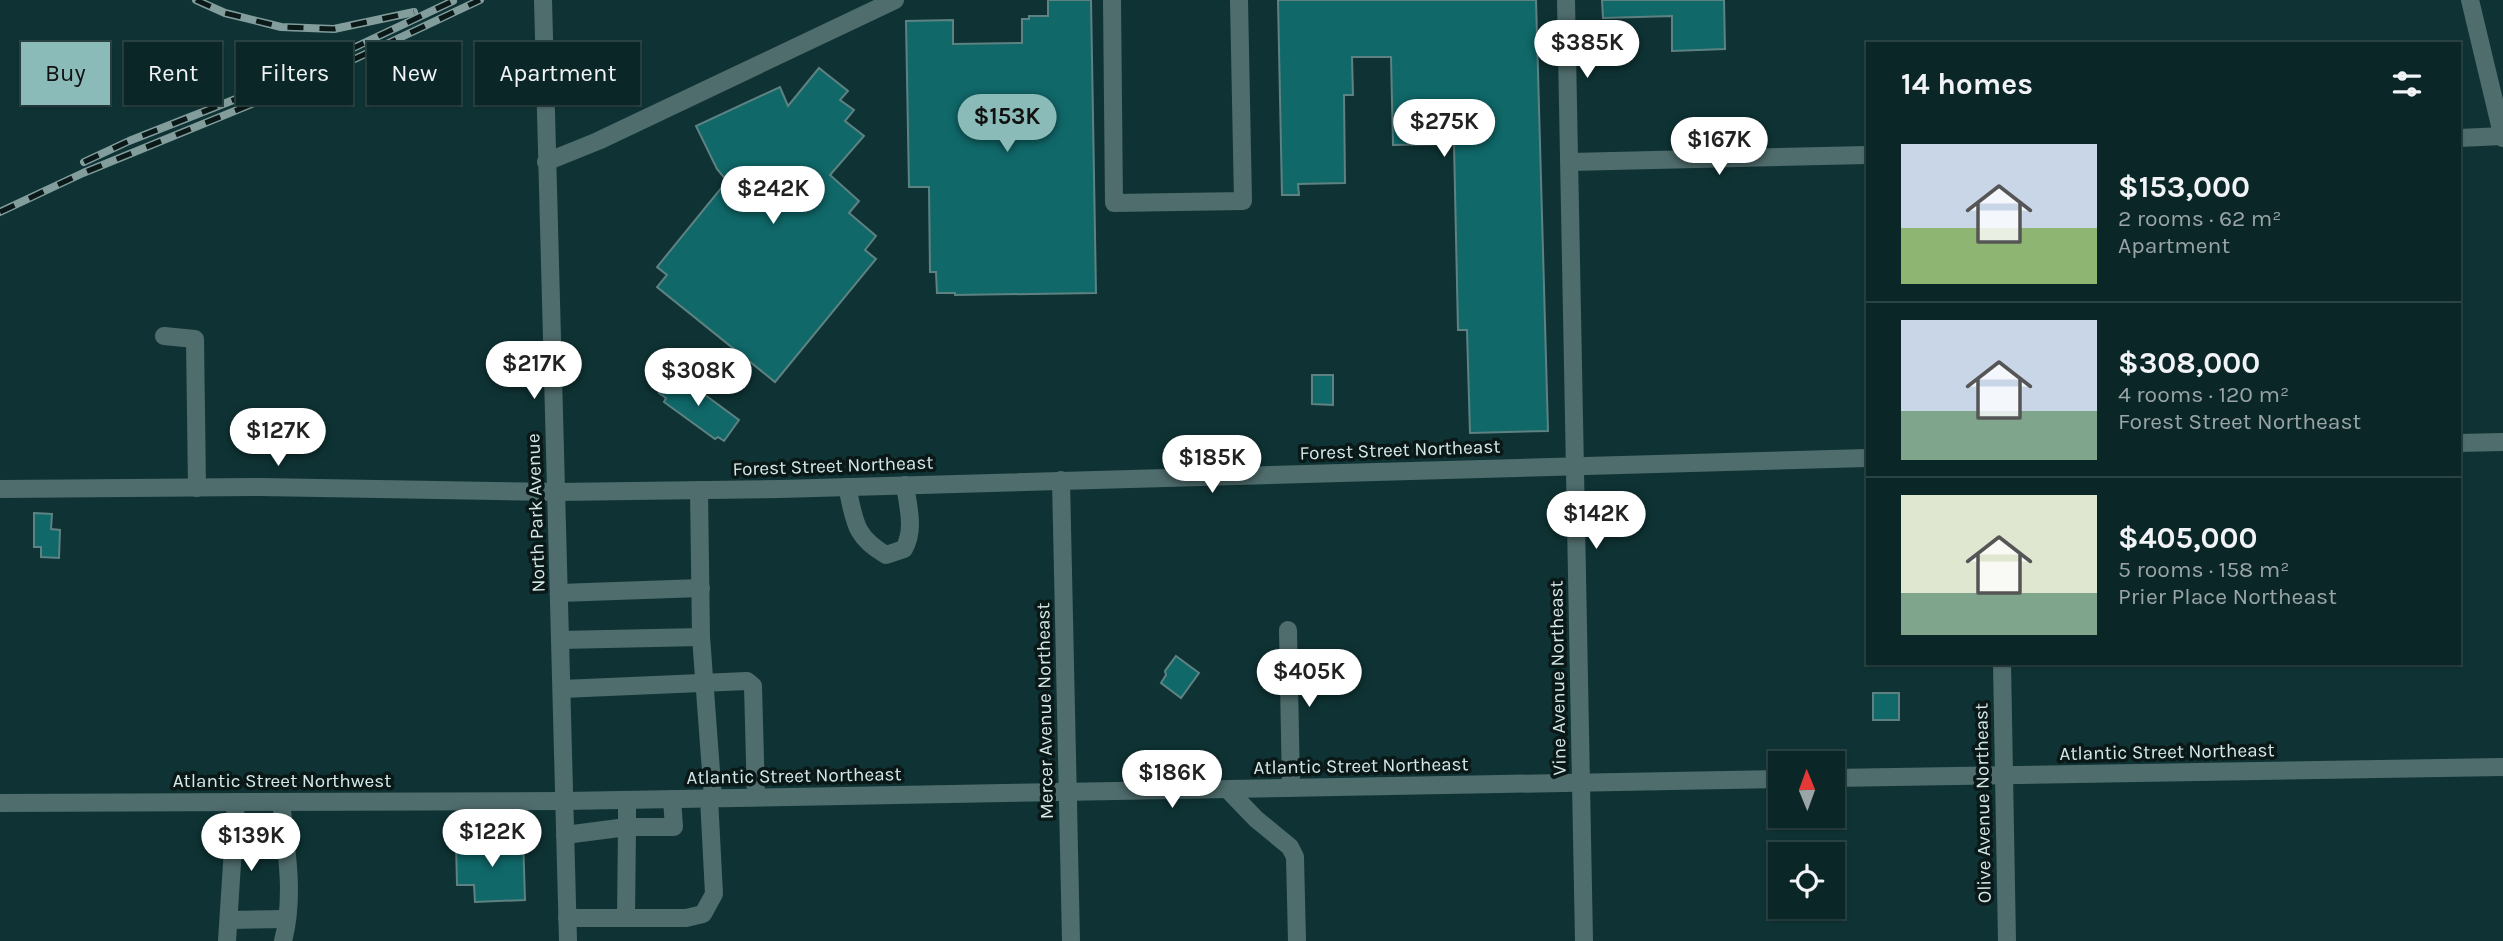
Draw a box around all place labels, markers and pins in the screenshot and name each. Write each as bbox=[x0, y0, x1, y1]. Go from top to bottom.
pin: $385K bbox=[1538, 20, 1636, 80]
pin: $153K bbox=[958, 94, 1056, 154]
pin: $275K bbox=[1395, 100, 1493, 159]
pin: $167K bbox=[1670, 118, 1768, 177]
pin: $242K bbox=[724, 166, 822, 226]
pin: $217K bbox=[485, 342, 583, 401]
pin: $308K bbox=[649, 348, 747, 408]
pin: $127K bbox=[229, 408, 327, 468]
pin: $185K bbox=[1163, 435, 1261, 495]
pin: $142K bbox=[1547, 491, 1645, 551]
pin: $405K bbox=[1260, 650, 1358, 709]
pin: $186K bbox=[1123, 750, 1221, 810]
pin: $122K bbox=[443, 810, 541, 869]
pin: $139K bbox=[202, 814, 300, 873]

